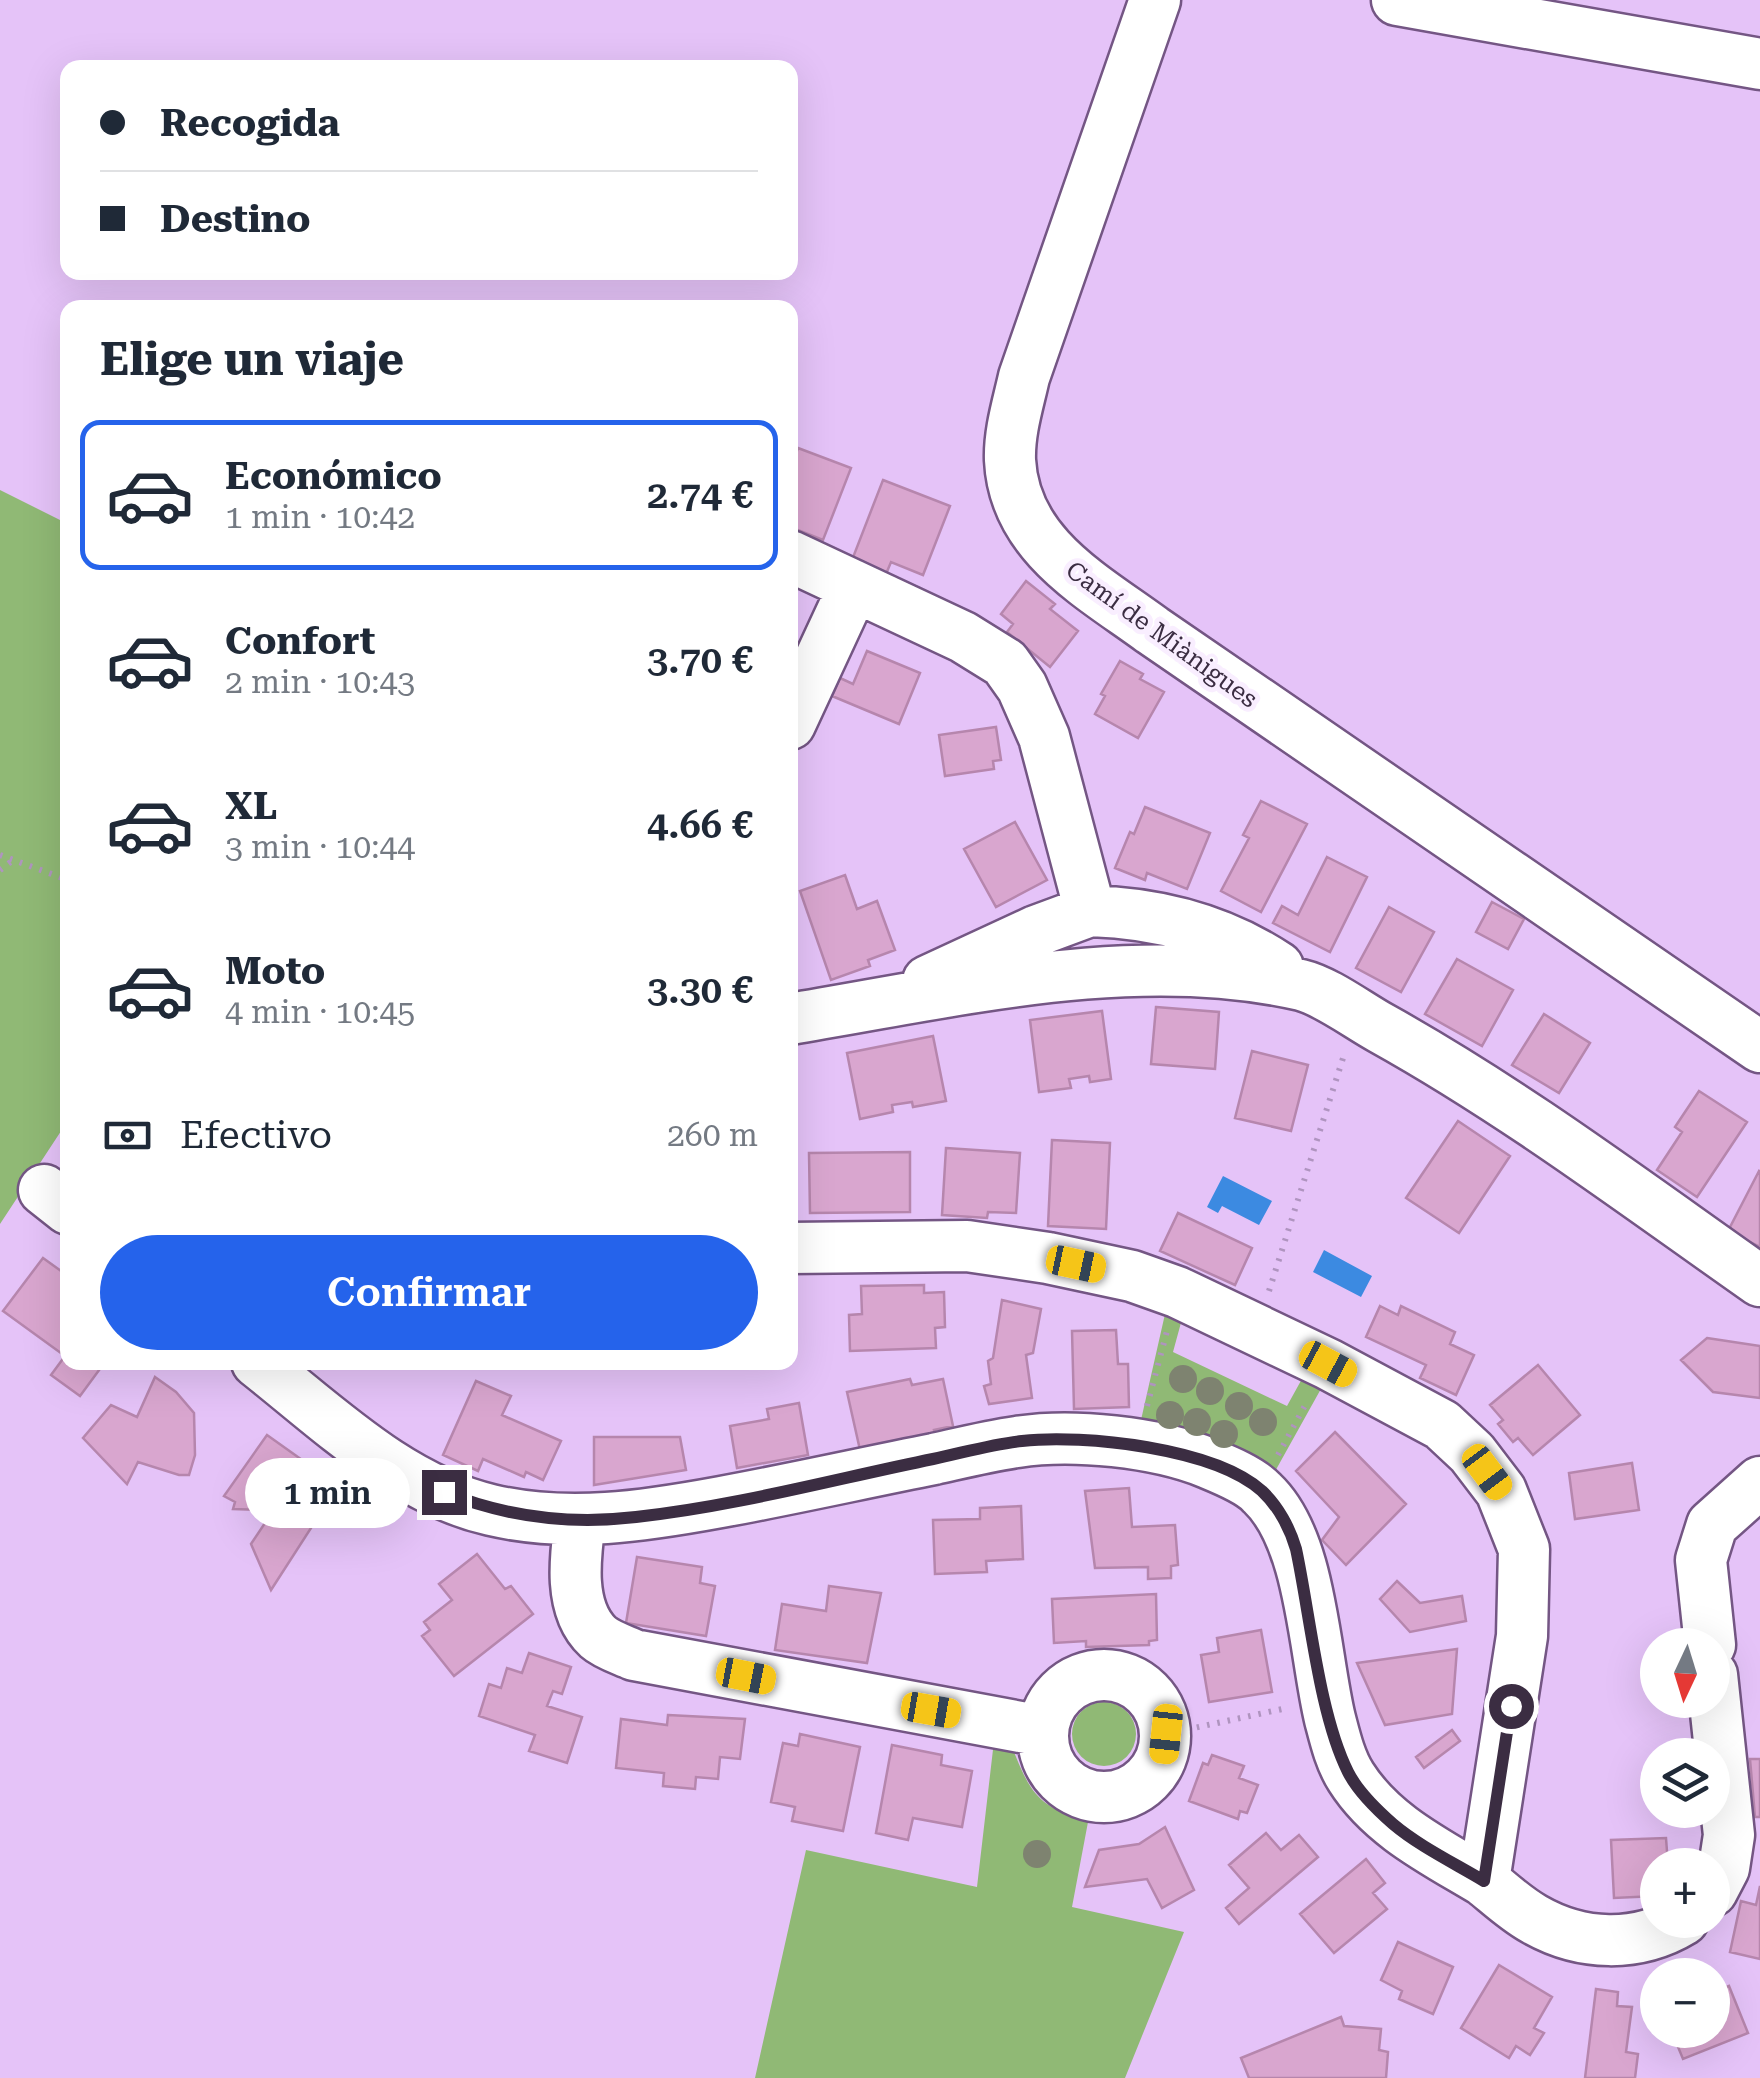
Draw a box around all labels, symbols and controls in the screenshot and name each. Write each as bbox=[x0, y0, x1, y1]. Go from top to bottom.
text: Recogida bbox=[160, 101, 340, 145]
text: Destino bbox=[160, 197, 311, 241]
text: Elige un viaje bbox=[100, 333, 404, 386]
icon: car bbox=[105, 450, 195, 540]
text: Económico bbox=[225, 454, 442, 498]
text: 2.74 € bbox=[647, 473, 753, 517]
text: 1 min · 10:42 bbox=[225, 498, 415, 536]
street label: Camí de Miànigues bbox=[1060, 555, 1263, 714]
icon: car bbox=[105, 615, 195, 705]
text: Confort bbox=[225, 619, 375, 663]
text: 3.70 € bbox=[647, 638, 753, 682]
text: 2 min · 10:43 bbox=[225, 663, 415, 701]
icon: car bbox=[105, 780, 195, 870]
text: XL bbox=[225, 784, 277, 828]
text: 4.66 € bbox=[647, 803, 753, 847]
text: 3 min · 10:44 bbox=[225, 828, 415, 866]
icon: car bbox=[105, 945, 195, 1035]
text: Moto bbox=[225, 949, 325, 993]
text: 3.30 € bbox=[647, 968, 753, 1012]
text: 4 min · 10:45 bbox=[225, 993, 415, 1031]
icon: cash bbox=[100, 1108, 155, 1163]
text: Efectivo bbox=[180, 1113, 332, 1157]
text: 260 m bbox=[667, 1116, 758, 1154]
button: Confirmar bbox=[100, 1235, 758, 1350]
car bbox=[1044, 1243, 1108, 1285]
car bbox=[1294, 1337, 1362, 1391]
car bbox=[1457, 1439, 1517, 1505]
callout: 1 min bbox=[244, 1457, 409, 1527]
route end bbox=[422, 1470, 467, 1515]
text: 1 min bbox=[283, 1474, 372, 1512]
north arrow bbox=[1640, 1628, 1730, 1718]
map controls bbox=[1640, 1628, 1730, 2048]
car bbox=[714, 1656, 778, 1696]
route start bbox=[1489, 1684, 1534, 1729]
car bbox=[899, 1690, 963, 1730]
car bbox=[1148, 1703, 1184, 1765]
button: layers bbox=[1640, 1738, 1730, 1828]
button: + bbox=[1640, 1848, 1730, 1938]
button: − bbox=[1640, 1958, 1730, 2048]

